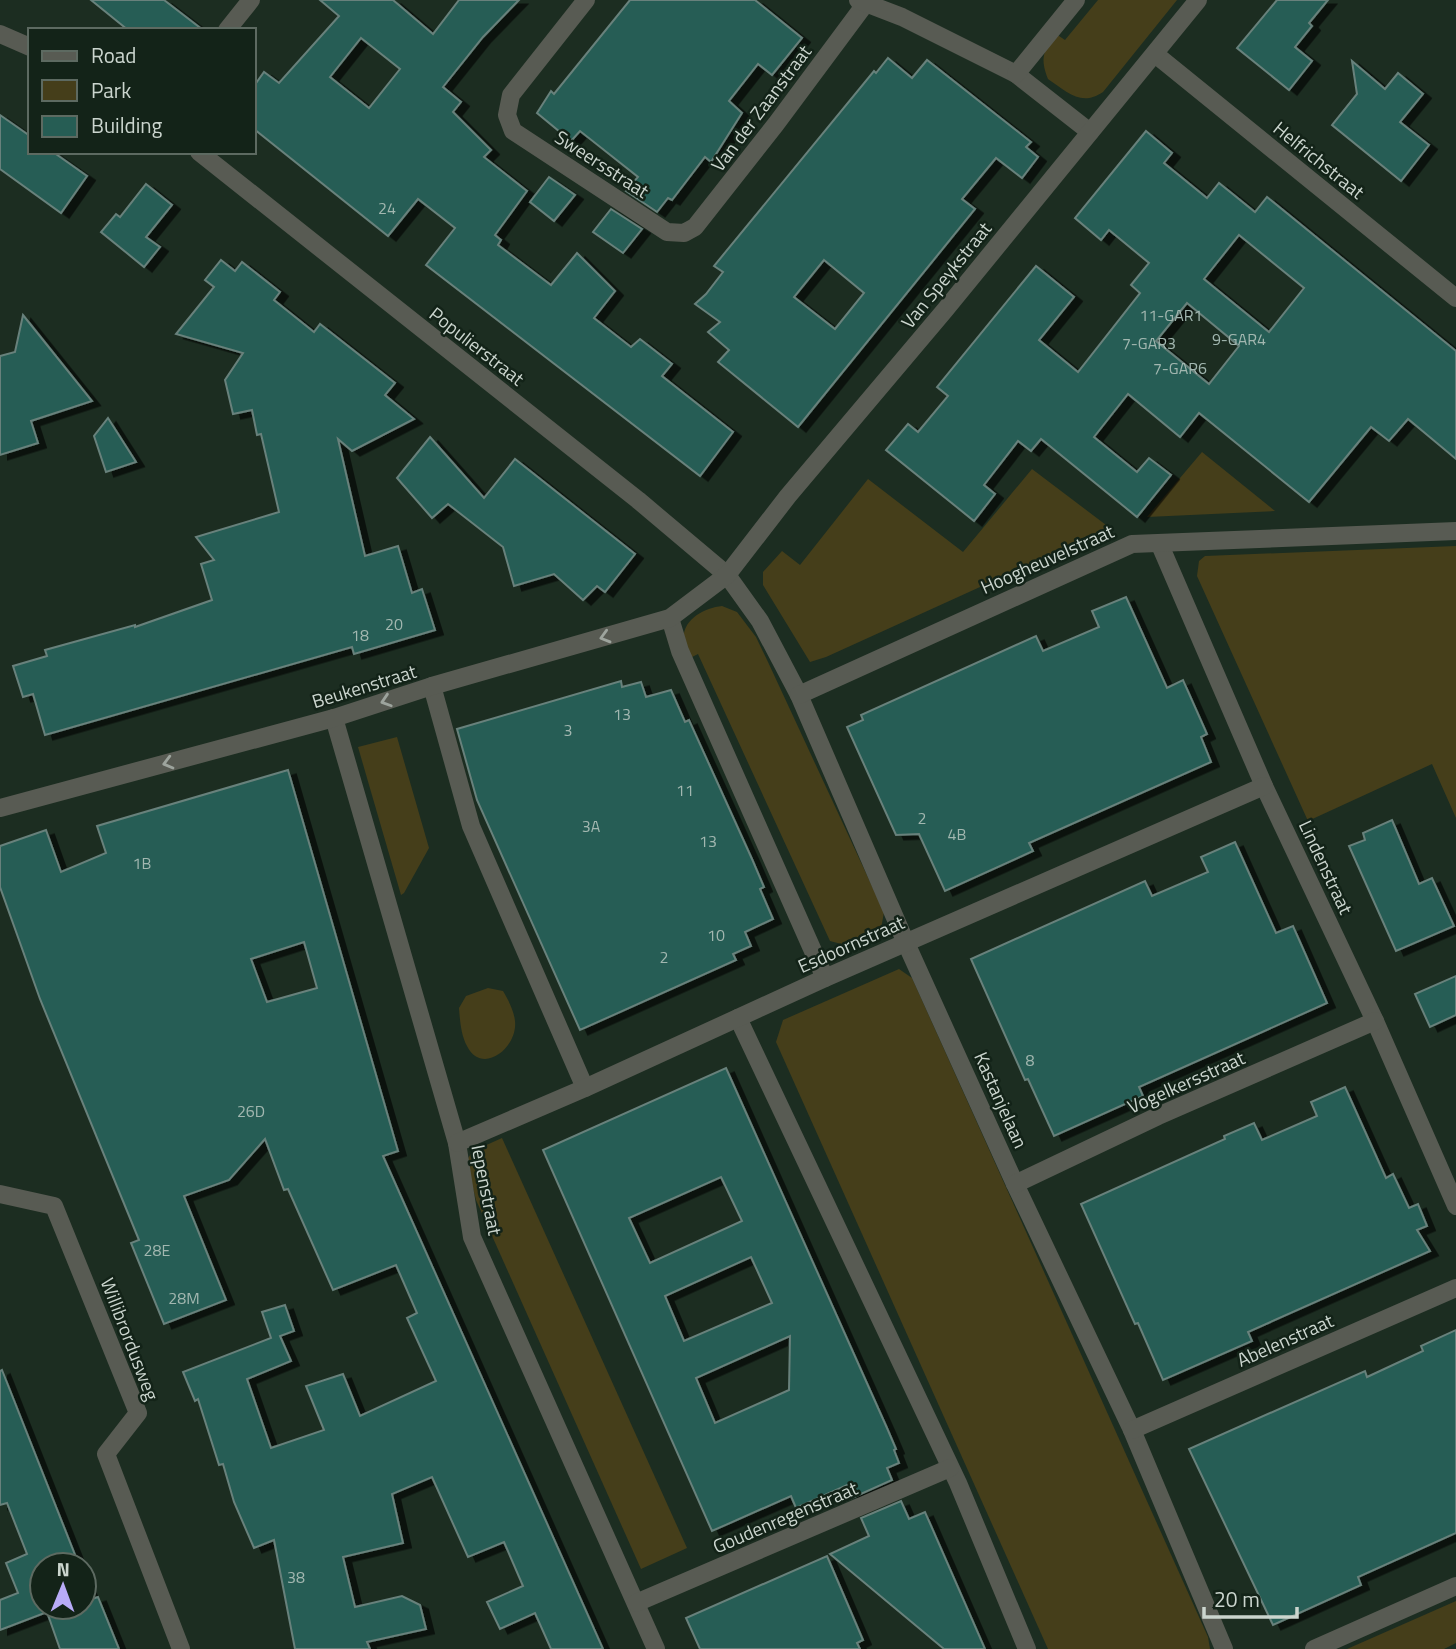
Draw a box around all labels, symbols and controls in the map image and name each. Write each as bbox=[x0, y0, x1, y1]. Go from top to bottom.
legend bbox=[28, 28, 256, 154]
street label: Van der Zaanstraat bbox=[703, 38, 818, 177]
text: Road bbox=[91, 39, 136, 71]
text: Park bbox=[91, 74, 131, 106]
text: Building bbox=[91, 109, 163, 141]
street label: Helfrichstraat bbox=[1267, 114, 1371, 206]
street label: Sweersstraat bbox=[550, 122, 655, 205]
house number: 24 bbox=[378, 196, 396, 220]
street label: Van Speykstraat bbox=[893, 215, 998, 334]
street label: Populierstraat bbox=[424, 299, 531, 392]
house number: 11-GAR1 bbox=[1139, 303, 1203, 327]
house number: 9-GAR4 bbox=[1212, 327, 1266, 351]
house number: 7-GAR3 bbox=[1122, 331, 1176, 355]
house number: 7-GAR6 bbox=[1153, 356, 1207, 380]
street label: Hoogheuvelstraat bbox=[975, 516, 1118, 601]
house number: 20 bbox=[385, 612, 403, 636]
house number: 18 bbox=[351, 623, 369, 647]
one-way arrow bbox=[599, 629, 611, 644]
street label: Beukenstraat bbox=[308, 656, 420, 715]
one-way arrow bbox=[381, 693, 393, 707]
house number: 13 bbox=[613, 702, 631, 726]
house number: 3 bbox=[564, 718, 572, 742]
one-way arrow bbox=[162, 755, 174, 769]
house number: 11 bbox=[676, 778, 694, 802]
house number: 2 bbox=[918, 806, 926, 830]
house number: 3A bbox=[582, 814, 601, 838]
street label: Lindenstraat bbox=[1292, 815, 1361, 919]
house number: 4B bbox=[948, 822, 967, 846]
house number: 13 bbox=[699, 829, 717, 853]
house number: 1B bbox=[133, 851, 152, 875]
street label: Esdoornstraat bbox=[793, 907, 909, 980]
house number: 10 bbox=[707, 923, 725, 947]
house number: 2 bbox=[660, 945, 668, 969]
street label: Vogelkersstraat bbox=[1122, 1043, 1249, 1120]
street label: Kastanjelaan bbox=[967, 1047, 1036, 1153]
house number: 8 bbox=[1026, 1048, 1035, 1072]
house number: 26D bbox=[237, 1099, 265, 1123]
street label: Iepenstraat bbox=[465, 1142, 511, 1238]
house number: 28E bbox=[144, 1238, 171, 1262]
street label: Willibrordusweg bbox=[94, 1273, 167, 1405]
house number: 28M bbox=[168, 1286, 200, 1310]
street label: Abelenstraat bbox=[1232, 1305, 1338, 1374]
street label: Goudenregenstraat bbox=[708, 1473, 862, 1560]
north arrow bbox=[28, 1551, 98, 1621]
text: N bbox=[56, 1554, 70, 1583]
house number: 38 bbox=[287, 1565, 305, 1589]
scale bar bbox=[1204, 1576, 1297, 1620]
text: 20 m bbox=[1214, 1583, 1260, 1615]

